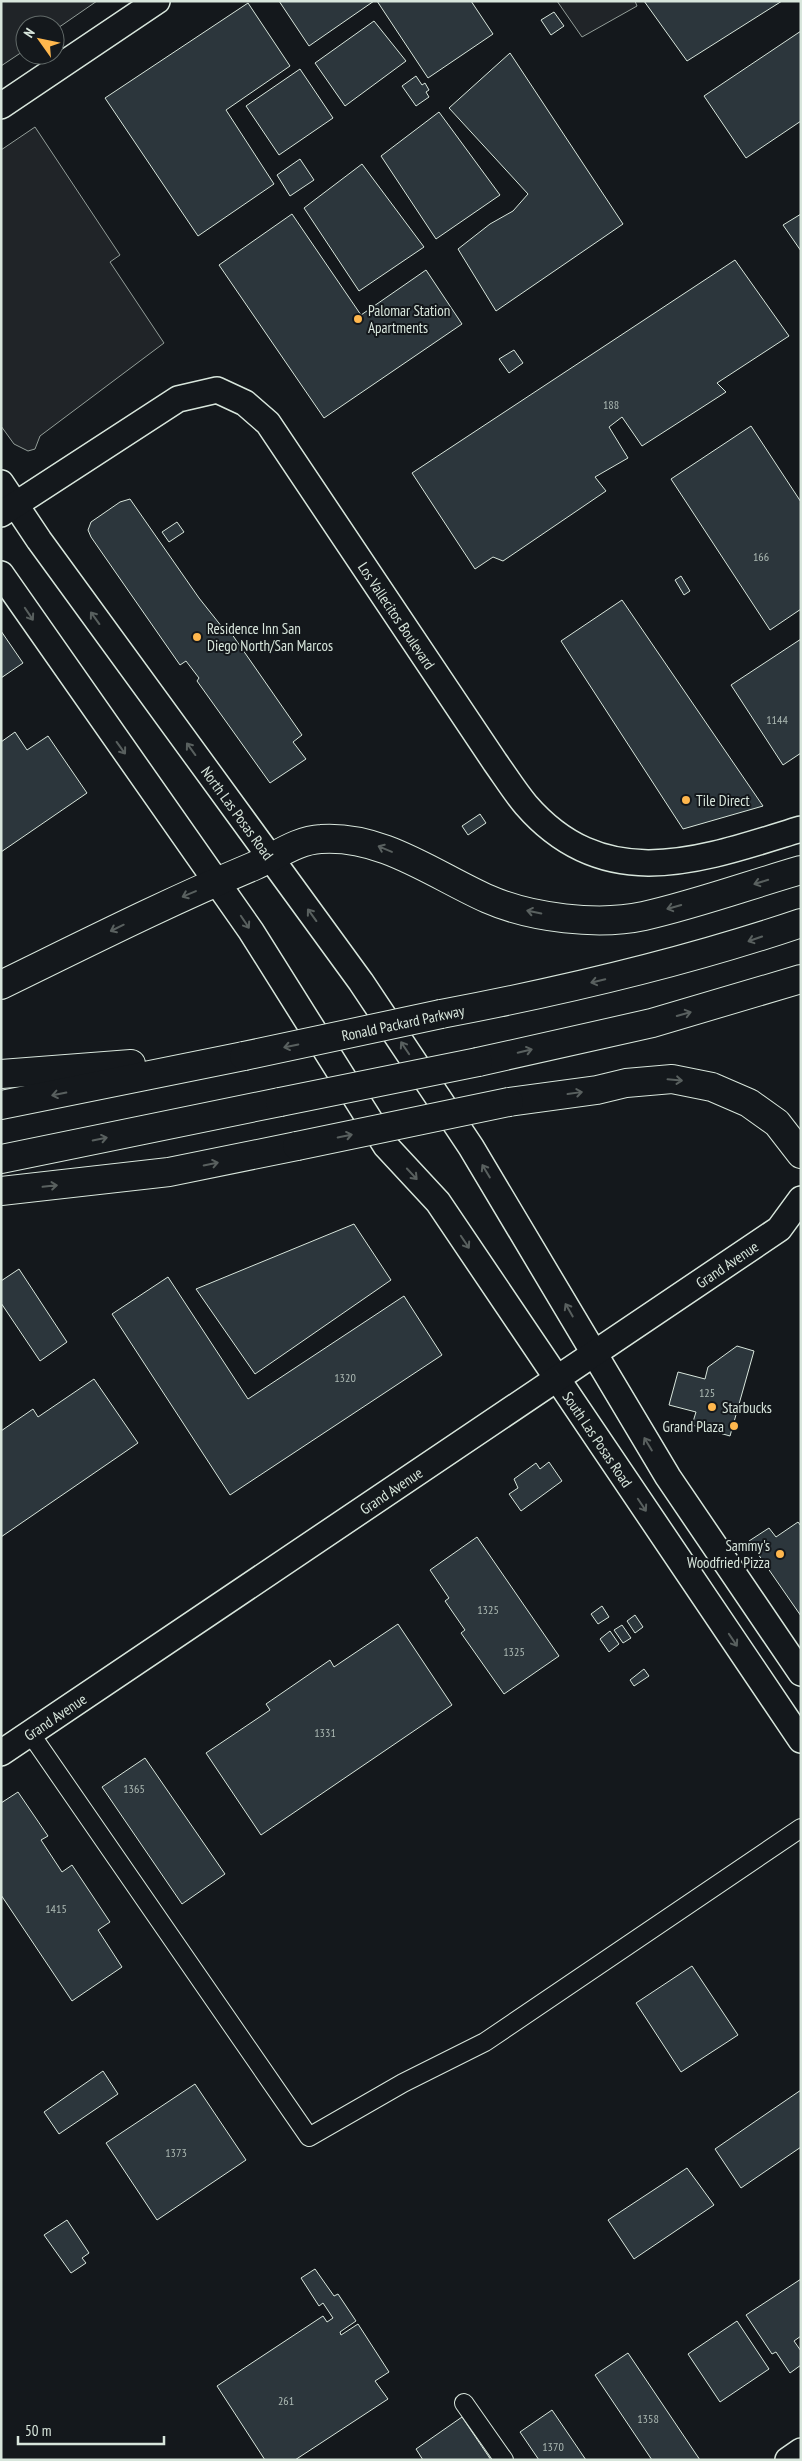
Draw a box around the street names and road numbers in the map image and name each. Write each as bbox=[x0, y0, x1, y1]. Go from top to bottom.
street label: Los Vallecitos Boulevard bbox=[354, 558, 439, 673]
street label: North Las Posas Road bbox=[197, 762, 278, 863]
street label: Ronald Packard Parkway bbox=[340, 1001, 466, 1045]
street label: Grand Avenue bbox=[692, 1236, 762, 1292]
street label: South Las Posas Road bbox=[559, 1387, 637, 1490]
street label: Grand Avenue bbox=[356, 1463, 426, 1518]
street label: Grand Avenue bbox=[20, 1689, 90, 1745]

